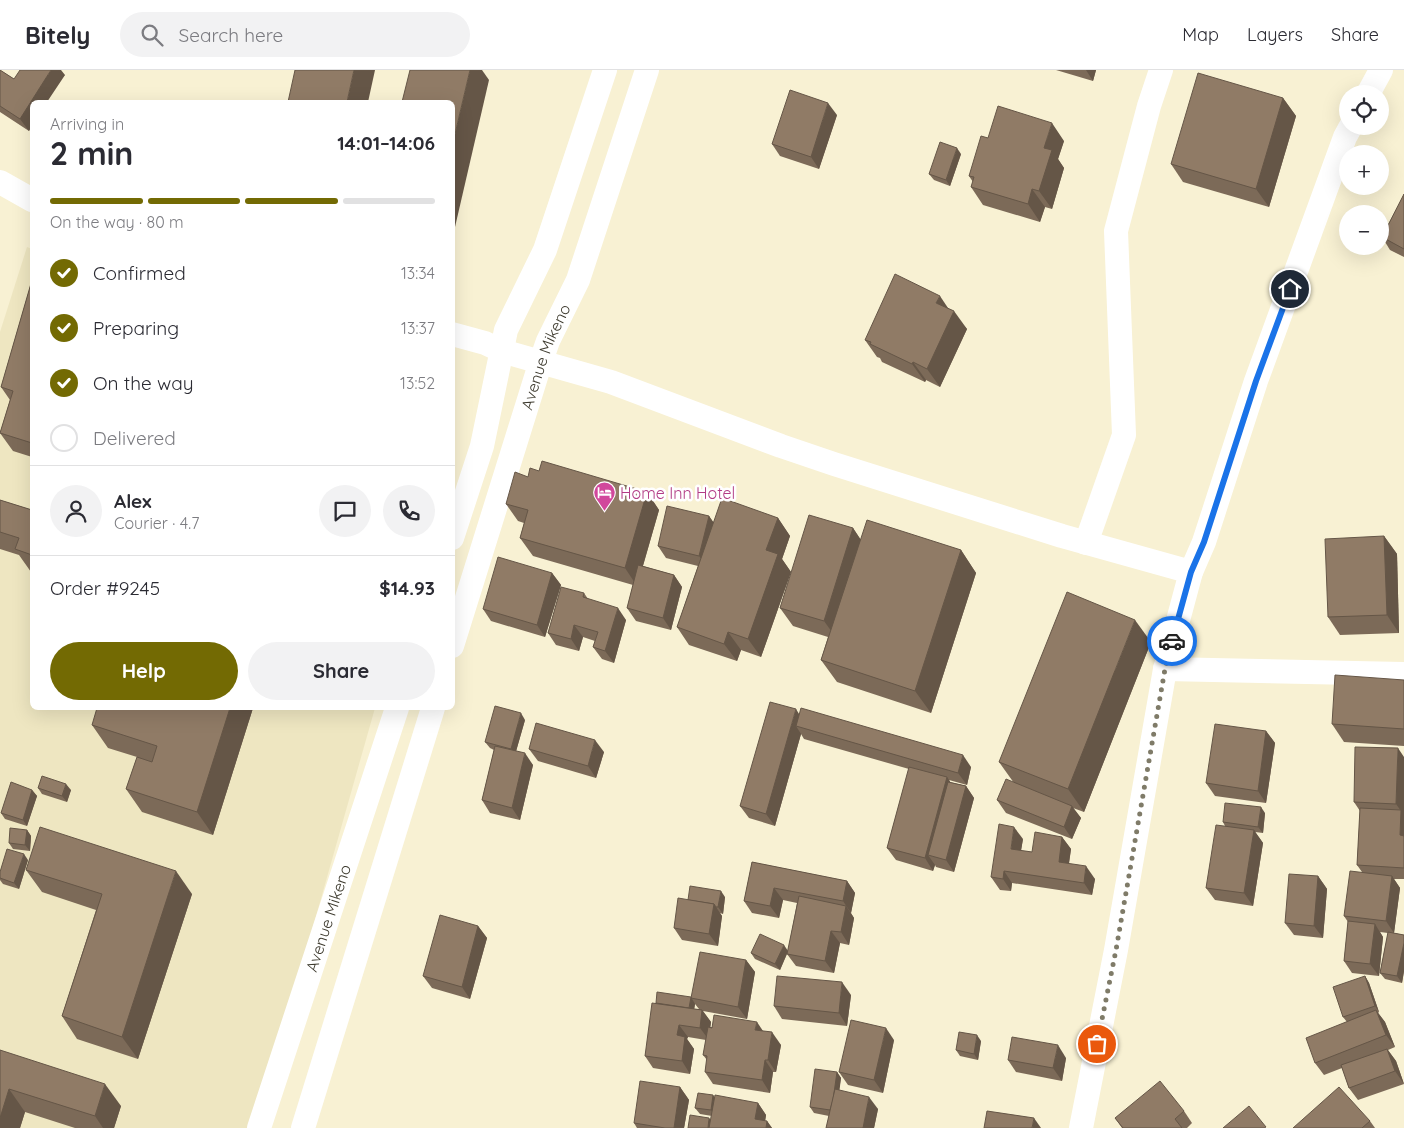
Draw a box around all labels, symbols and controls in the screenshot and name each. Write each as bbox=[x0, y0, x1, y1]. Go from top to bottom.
search box bbox=[120, 12, 470, 57]
text: Bitely bbox=[25, 20, 90, 50]
icon: search bbox=[138, 21, 166, 49]
text: Search here bbox=[178, 23, 283, 47]
text: Map bbox=[1182, 23, 1219, 46]
text: Layers bbox=[1247, 23, 1303, 46]
text: Share bbox=[1331, 23, 1379, 46]
map controls bbox=[1339, 85, 1389, 255]
button: locate bbox=[1339, 85, 1389, 135]
text: Arriving in bbox=[50, 114, 124, 134]
text: 14:01–14:06 bbox=[337, 131, 435, 155]
text: 2 min bbox=[50, 133, 133, 173]
button: + bbox=[1339, 145, 1389, 195]
button: − bbox=[1339, 205, 1389, 255]
text: On the way · 80 m bbox=[50, 212, 184, 232]
icon: check bbox=[50, 259, 78, 287]
text: Confirmed bbox=[93, 261, 186, 285]
text: 13:34 bbox=[401, 263, 435, 283]
pin bbox=[1269, 268, 1311, 310]
icon: home bbox=[1276, 275, 1304, 303]
street label: Avenue Mikeno bbox=[516, 300, 575, 412]
icon: check bbox=[50, 314, 78, 342]
text: Preparing bbox=[93, 316, 179, 340]
text: 13:37 bbox=[401, 318, 435, 338]
icon: check bbox=[50, 369, 78, 397]
text: On the way bbox=[93, 371, 194, 395]
text: 13:52 bbox=[400, 373, 435, 393]
text: Delivered bbox=[93, 426, 176, 450]
hotel icon: Home Inn Hotel bbox=[592, 481, 616, 512]
place label: Home Inn Hotel bbox=[620, 483, 735, 503]
button: person bbox=[50, 485, 102, 537]
button: chat bbox=[319, 485, 371, 537]
button: phone bbox=[383, 485, 435, 537]
text: Alex bbox=[114, 489, 152, 513]
text: Courier · 4.7 bbox=[114, 513, 199, 533]
text: Order #9245 bbox=[50, 576, 160, 600]
text: $14.93 bbox=[379, 576, 435, 600]
courier bbox=[1147, 616, 1197, 666]
icon: car bbox=[1158, 627, 1186, 655]
button: Help bbox=[50, 642, 238, 700]
button: Share bbox=[248, 642, 435, 700]
street label: Avenue Mikeno bbox=[301, 862, 355, 974]
pin bbox=[1076, 1023, 1118, 1065]
icon: bag bbox=[1083, 1030, 1111, 1058]

